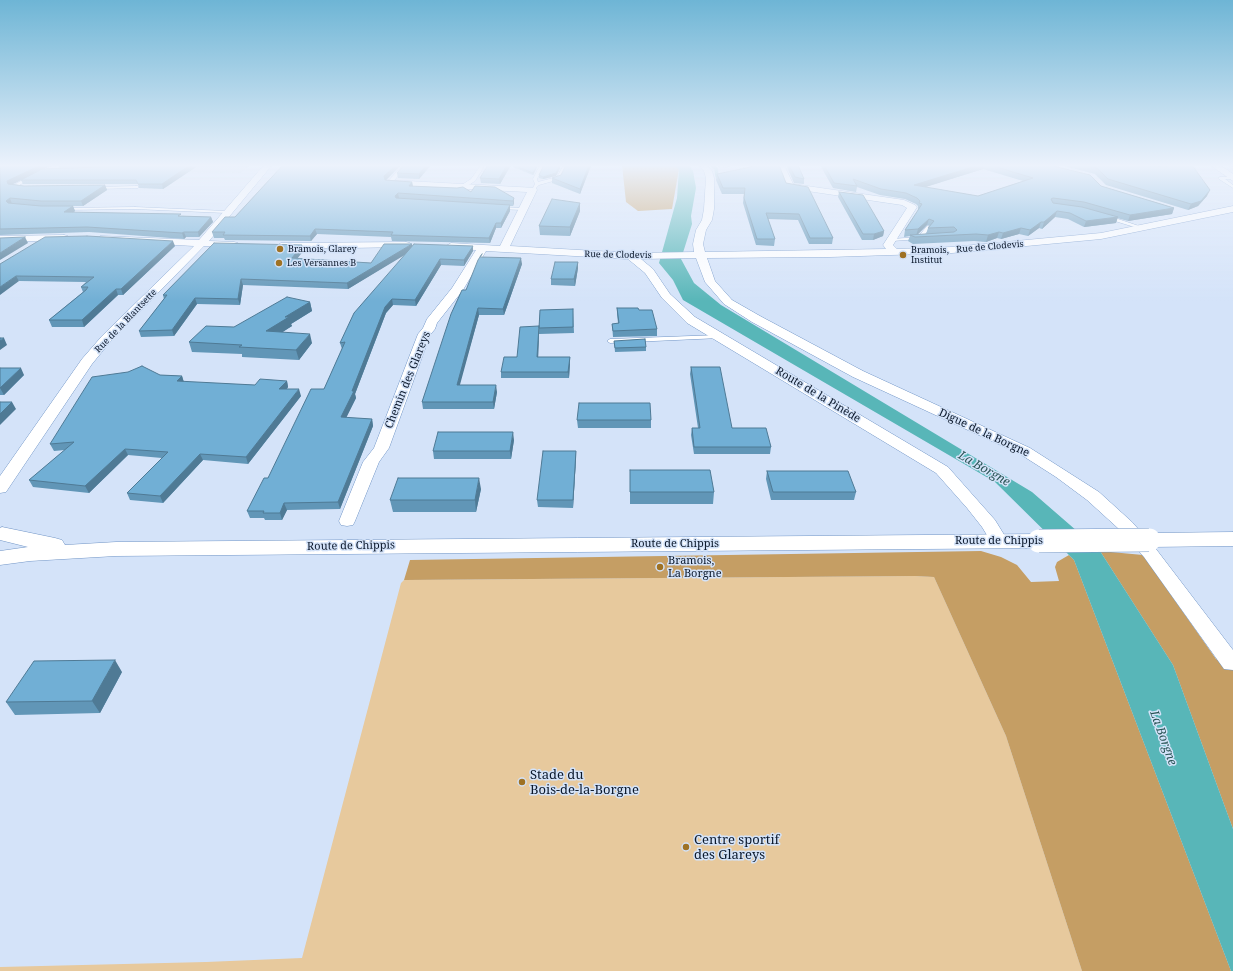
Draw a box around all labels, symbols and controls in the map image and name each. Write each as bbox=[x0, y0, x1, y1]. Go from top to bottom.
street label: Rue de Clodevis bbox=[956, 239, 1024, 255]
marker: Bramois, Glarey bbox=[275, 244, 285, 254]
place label: Bramois, Glarey bbox=[288, 244, 357, 254]
place label: Bramois, Institut bbox=[911, 245, 949, 266]
street label: Rue de Clodevis bbox=[584, 249, 652, 261]
marker: Bramois, Institut bbox=[898, 250, 908, 260]
marker: Les Versannes B bbox=[274, 258, 284, 268]
place label: Les Versannes B bbox=[287, 258, 356, 268]
street label: Rue de la Blantsette bbox=[93, 287, 159, 355]
street label: Chemin des Glareys bbox=[382, 329, 434, 431]
street label: Route de la Pinède bbox=[773, 364, 863, 426]
street label: Digue de la Borgne bbox=[936, 406, 1032, 460]
water label: La Borgne bbox=[956, 448, 1012, 490]
street label: Route de Chippis bbox=[955, 534, 1043, 548]
street label: Route de Chippis bbox=[631, 537, 719, 551]
street label: Route de Chippis bbox=[307, 539, 395, 553]
place label: Bramois, La Borgne bbox=[668, 554, 722, 580]
marker: Bramois, La Borgne bbox=[655, 562, 665, 572]
water label: La Borgne bbox=[1146, 709, 1180, 767]
place label: Stade du Bois-de-la-Borgne bbox=[530, 767, 639, 798]
marker: Stade du Bois-de-la-Borgne bbox=[517, 777, 527, 787]
place label: Centre sportif des Glareys bbox=[694, 832, 779, 863]
marker: Centre sportif des Glareys bbox=[681, 842, 691, 852]

